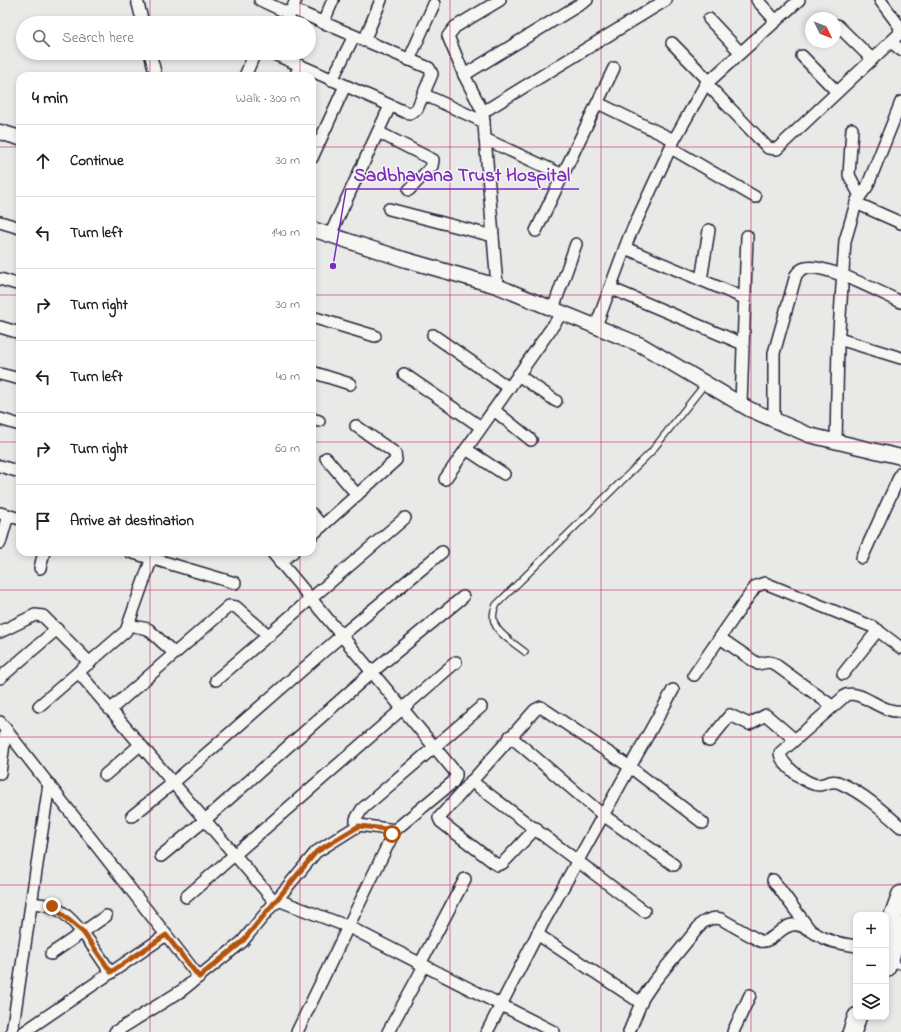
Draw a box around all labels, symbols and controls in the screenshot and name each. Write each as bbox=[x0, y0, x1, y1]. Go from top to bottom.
north arrow bbox=[805, 12, 841, 48]
search box bbox=[16, 16, 316, 60]
icon: search bbox=[30, 27, 52, 49]
text: Search here bbox=[62, 27, 134, 49]
text: 4 min bbox=[32, 86, 68, 111]
text: Walk · 300 m bbox=[236, 89, 300, 108]
icon: ahead bbox=[32, 150, 54, 172]
text: Continue bbox=[70, 150, 124, 172]
text: 30 m bbox=[276, 151, 300, 170]
callout: Sadbhavana Trust Hospital bbox=[346, 158, 579, 189]
text: Sadbhavana Trust Hospital bbox=[354, 163, 570, 190]
icon: left bbox=[32, 222, 54, 244]
text: Turn left bbox=[70, 222, 123, 244]
text: 140 m bbox=[272, 223, 300, 242]
icon: right bbox=[32, 294, 54, 316]
text: Turn right bbox=[70, 294, 128, 316]
text: 30 m bbox=[276, 295, 300, 314]
icon: left bbox=[32, 366, 54, 388]
text: Turn left bbox=[70, 366, 123, 388]
text: 40 m bbox=[276, 367, 300, 386]
icon: right bbox=[32, 438, 54, 460]
text: Turn right bbox=[70, 438, 128, 460]
text: 60 m bbox=[275, 439, 300, 458]
icon: arrive bbox=[32, 510, 54, 532]
text: Arrive at destination bbox=[70, 510, 194, 532]
route start bbox=[383, 825, 401, 843]
route end bbox=[43, 897, 61, 915]
map controls bbox=[853, 912, 889, 1020]
button: + bbox=[853, 912, 889, 948]
button: − bbox=[853, 948, 889, 984]
button: layers bbox=[853, 984, 889, 1020]

